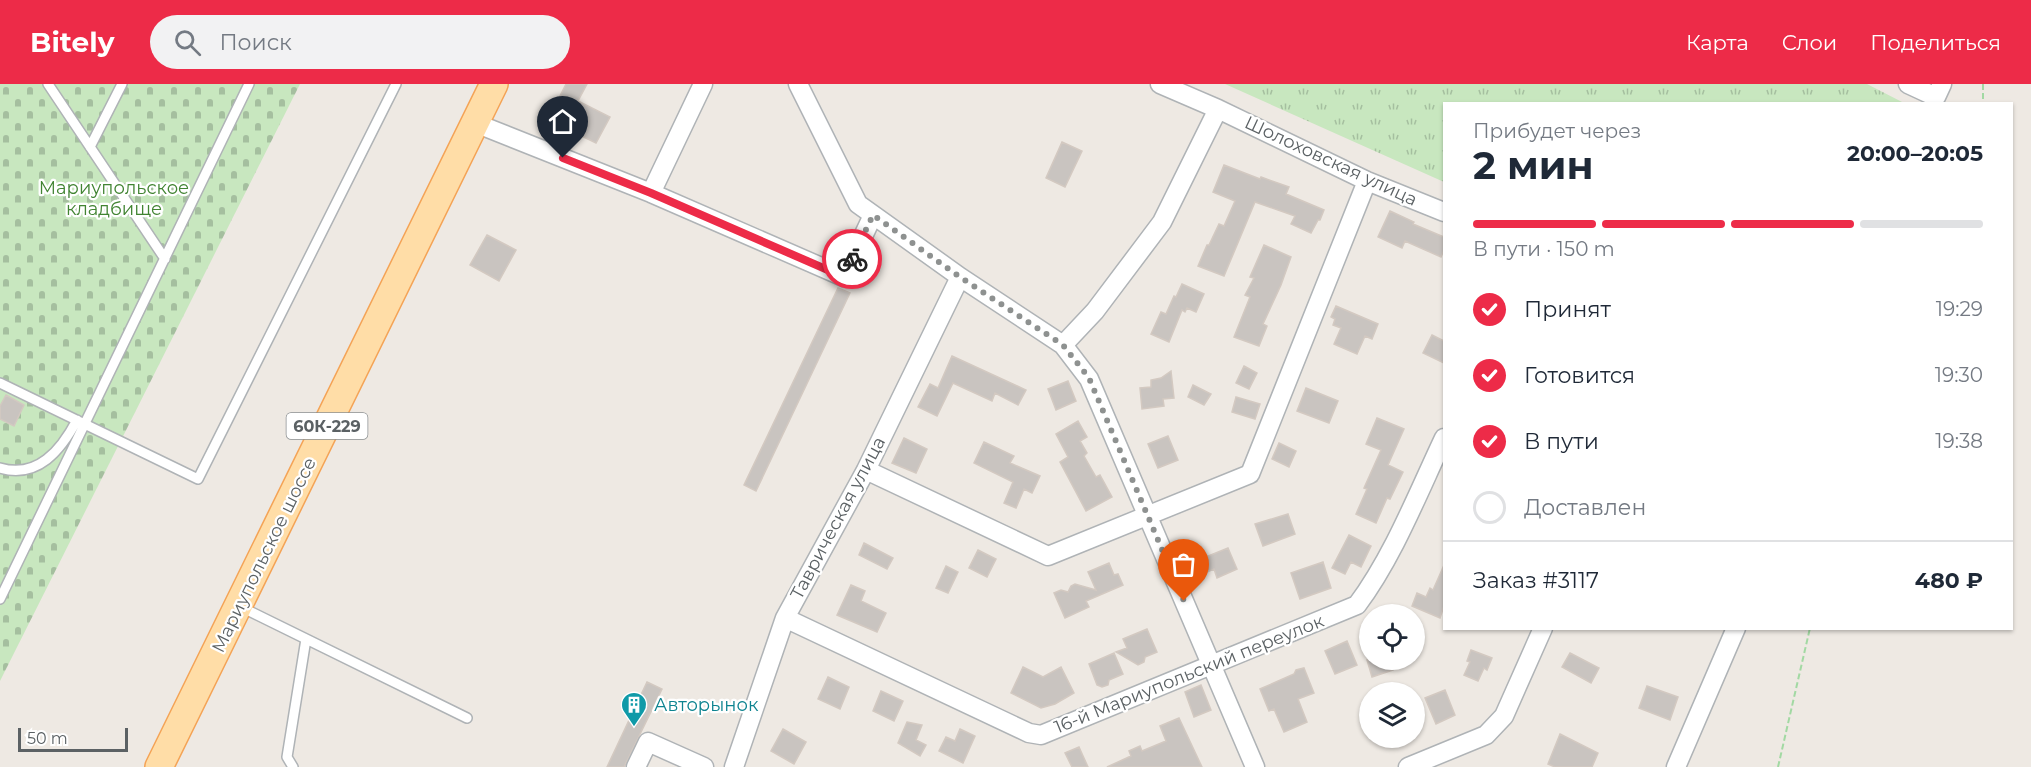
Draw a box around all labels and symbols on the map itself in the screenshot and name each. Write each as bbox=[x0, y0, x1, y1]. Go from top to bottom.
pin bbox=[537, 96, 588, 158]
street label: Шолоховская улица bbox=[1241, 111, 1421, 211]
park label: Мариупольское кладбище bbox=[39, 177, 189, 220]
courier bbox=[822, 229, 882, 289]
road number: 60К-229 bbox=[286, 413, 368, 439]
street label: Таврическая улица bbox=[786, 433, 890, 603]
street label: Мариупольское шоссе bbox=[207, 454, 321, 656]
pin bbox=[1158, 539, 1209, 601]
street label: 16-й Мариупольский переулок bbox=[1051, 610, 1327, 738]
building icon: Авторынок bbox=[619, 690, 649, 728]
place label: Авторынок bbox=[654, 694, 759, 716]
scale bar bbox=[18, 725, 128, 752]

